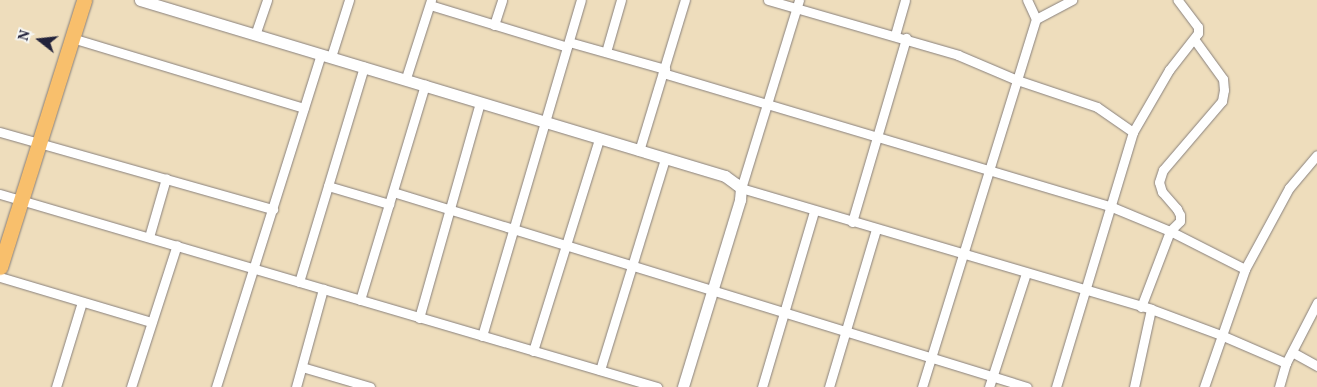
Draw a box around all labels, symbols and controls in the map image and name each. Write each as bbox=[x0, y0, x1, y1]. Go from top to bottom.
north arrow bbox=[15, 15, 65, 65]
text: N bbox=[15, 28, 36, 43]

